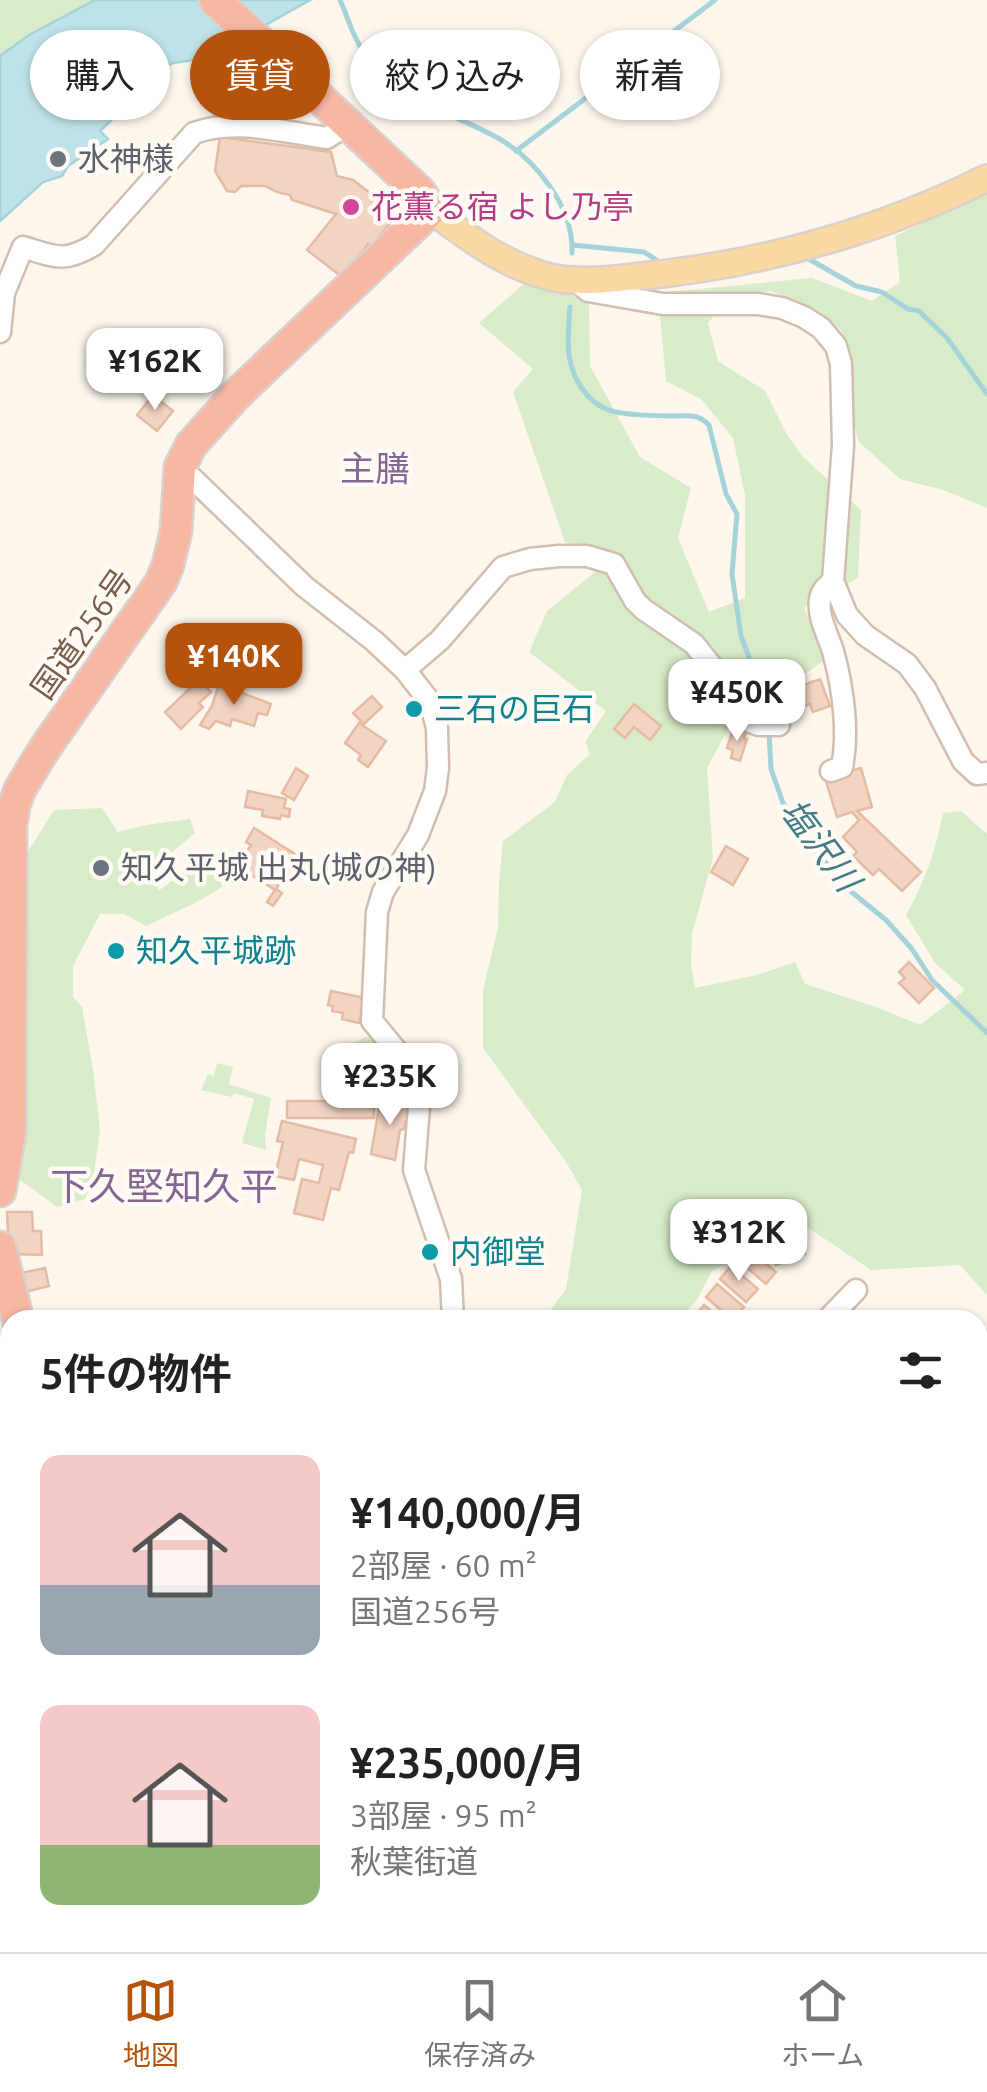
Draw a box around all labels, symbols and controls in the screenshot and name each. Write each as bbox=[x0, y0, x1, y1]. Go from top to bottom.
chip: 購入 bbox=[30, 30, 170, 120]
chip: 賃貸 bbox=[190, 30, 330, 120]
chip: 絞り込み bbox=[350, 30, 560, 120]
chip: 新着 bbox=[580, 30, 720, 120]
place label: 水神様 bbox=[78, 140, 174, 176]
marker: 水神様 bbox=[47, 148, 69, 170]
place label: 花薫る宿 よし乃亭 bbox=[371, 188, 634, 224]
marker: 花薫る宿 よし乃亭 bbox=[340, 196, 362, 218]
pin: ¥162K bbox=[85, 328, 225, 413]
text: ¥162K bbox=[108, 342, 202, 378]
district label: 主膳 bbox=[340, 448, 410, 488]
street label: 国道256号 bbox=[23, 562, 139, 705]
pin: ¥140K bbox=[164, 623, 304, 708]
text: ¥140K bbox=[187, 637, 281, 673]
pin: ¥450K bbox=[667, 659, 807, 744]
text: ¥450K bbox=[690, 673, 784, 709]
place label: 三石の巨石 bbox=[434, 690, 594, 726]
marker: 三石の巨石 bbox=[403, 698, 425, 720]
water label: 塩沢川 bbox=[773, 790, 871, 902]
place label: 知久平城 出丸(城の神) bbox=[121, 849, 437, 885]
marker: 知久平城 出丸(城の神) bbox=[90, 857, 112, 879]
place label: 知久平城跡 bbox=[136, 932, 296, 968]
marker: 知久平城跡 bbox=[105, 940, 127, 962]
pin: ¥235K bbox=[320, 1043, 460, 1128]
text: ¥235K bbox=[343, 1057, 437, 1093]
district label: 下久堅知久平 bbox=[50, 1165, 278, 1207]
pin: ¥312K bbox=[669, 1199, 809, 1284]
text: ¥312K bbox=[692, 1213, 786, 1249]
place label: 内御堂 bbox=[450, 1233, 546, 1269]
marker: 内御堂 bbox=[419, 1241, 441, 1263]
icon: filters bbox=[893, 1343, 948, 1398]
text: 5件の物件 bbox=[40, 1350, 232, 1397]
text: ¥140,000/月 bbox=[350, 1489, 586, 1536]
icon: home bbox=[120, 1495, 240, 1615]
text: 2部屋 · 60 m² bbox=[350, 1547, 537, 1583]
text: 国道256号 bbox=[350, 1593, 500, 1629]
text: ¥235,000/月 bbox=[350, 1739, 586, 1786]
icon: home bbox=[120, 1745, 240, 1865]
text: 3部屋 · 95 m² bbox=[350, 1797, 537, 1833]
text: 秋葉街道 bbox=[350, 1843, 478, 1879]
tab: 地図 bbox=[123, 1973, 179, 2073]
tab: 保存済み bbox=[424, 1973, 536, 2073]
tab: ホーム bbox=[781, 1973, 864, 2073]

